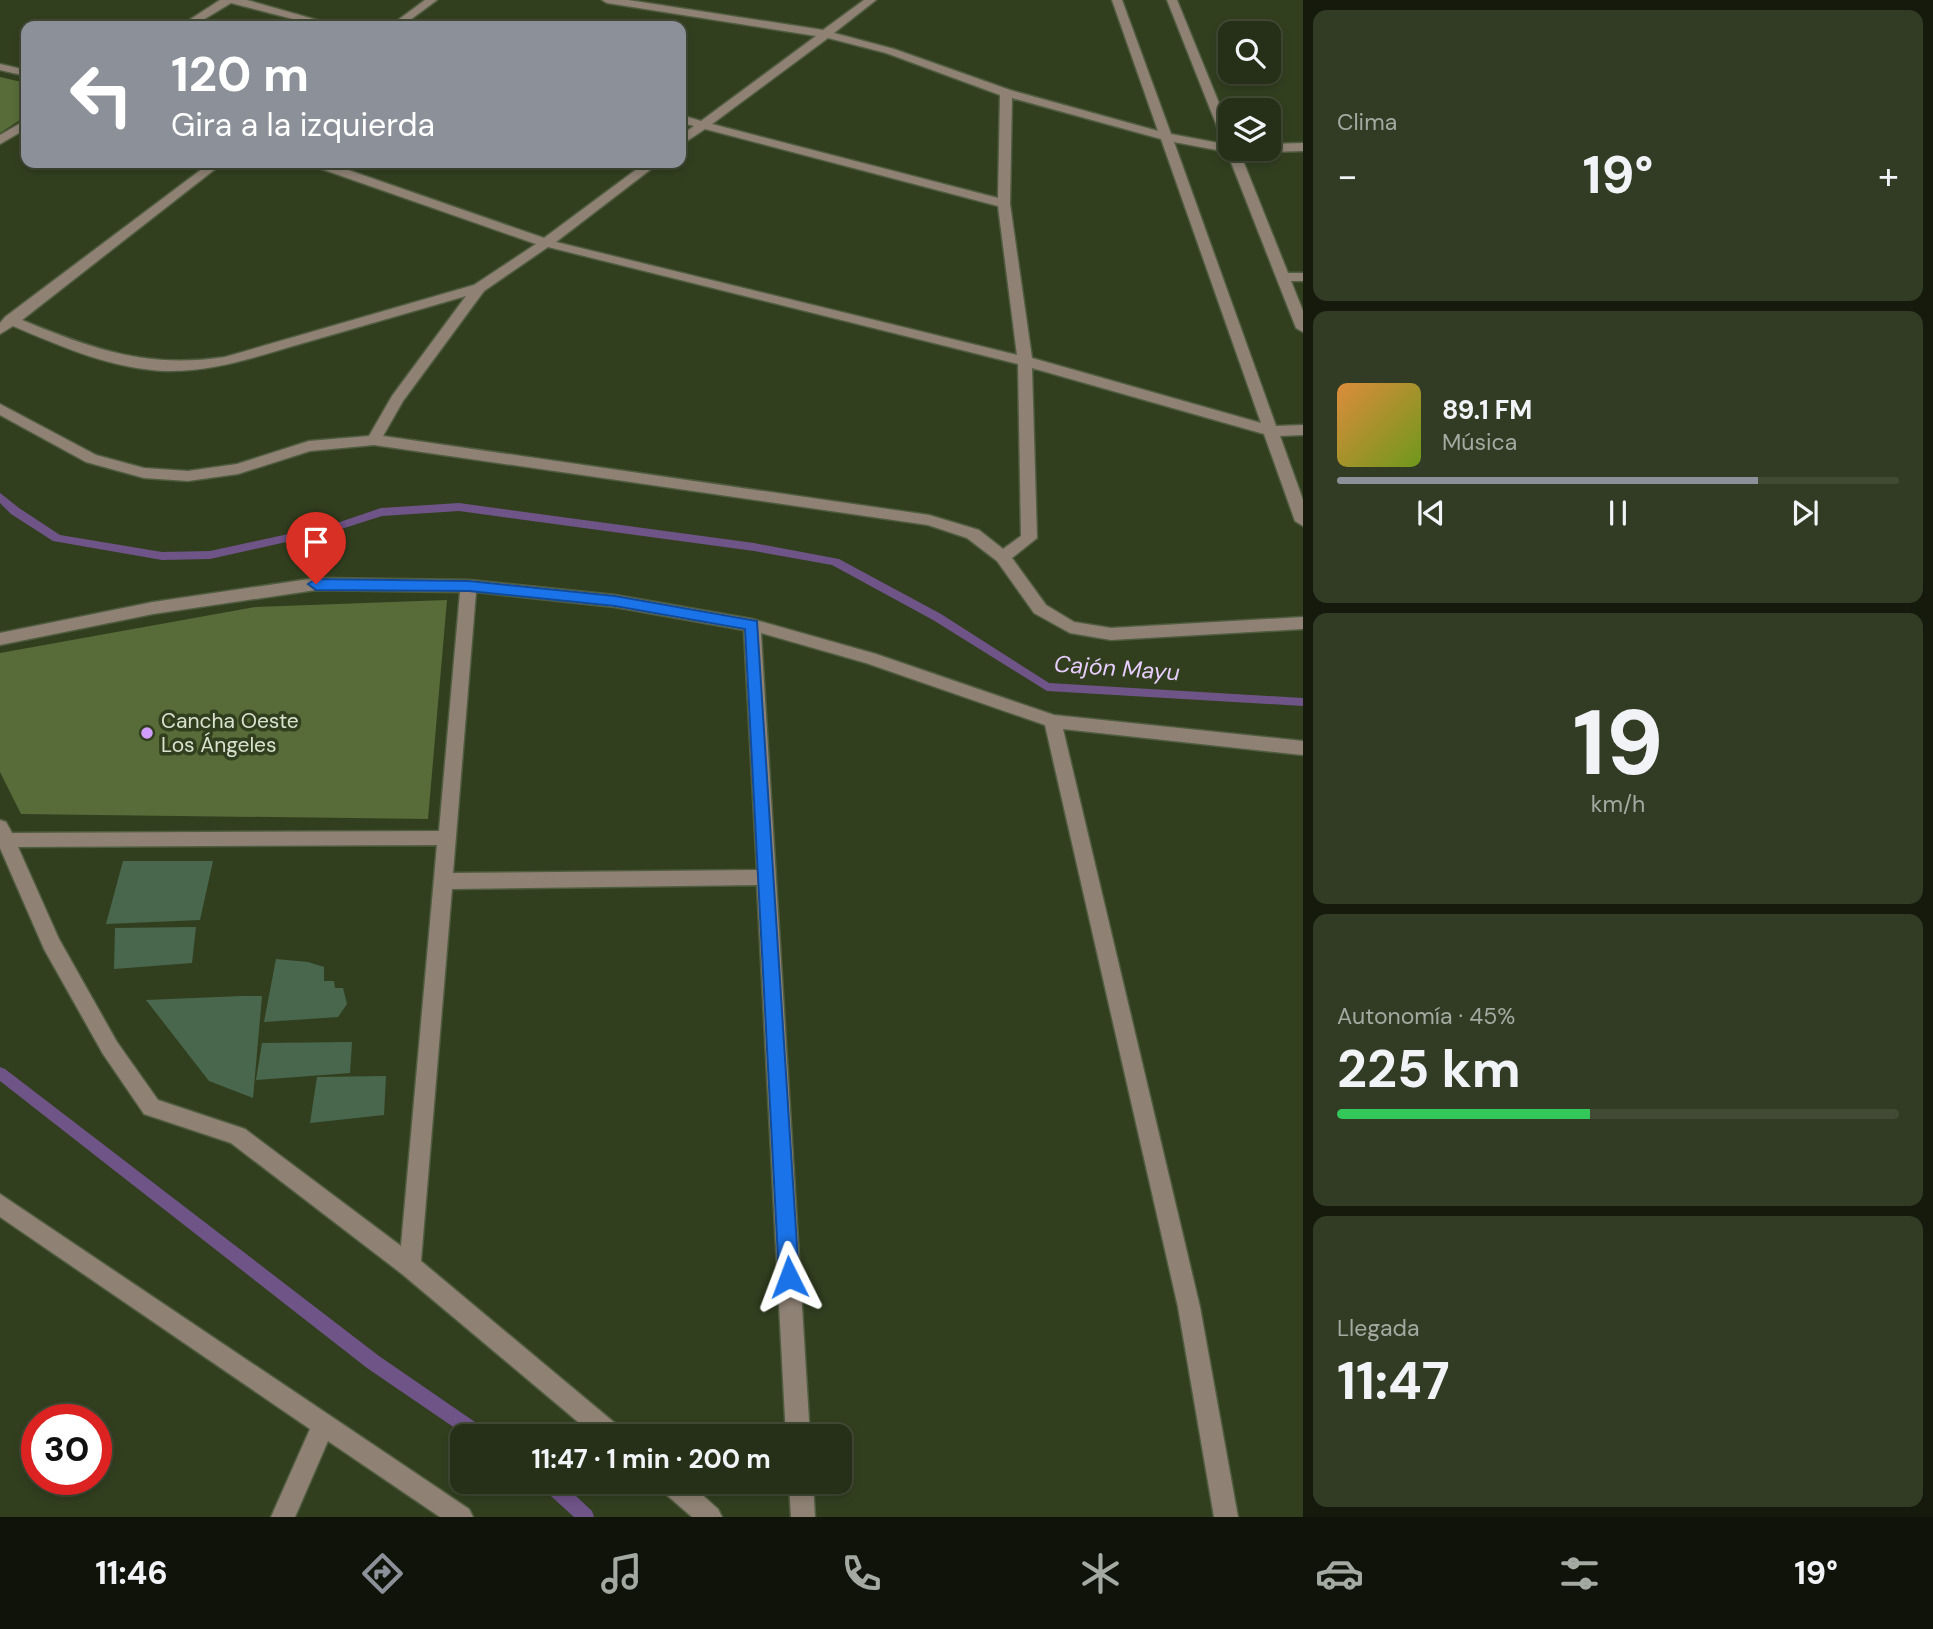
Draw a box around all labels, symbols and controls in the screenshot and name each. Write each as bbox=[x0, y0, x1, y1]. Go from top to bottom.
map controls bbox=[1218, 21, 1281, 161]
button: search bbox=[1218, 21, 1281, 84]
text: 120 m bbox=[171, 42, 309, 106]
icon: left bbox=[56, 49, 147, 140]
button: layers bbox=[1218, 98, 1281, 161]
text: Gira a la izquierda bbox=[171, 104, 435, 146]
text: Clima bbox=[1337, 107, 1397, 137]
text: 19° bbox=[1583, 141, 1653, 209]
text: − bbox=[1337, 151, 1358, 201]
text: + bbox=[1878, 151, 1899, 201]
text: 89.1 FM bbox=[1442, 393, 1532, 427]
text: Música bbox=[1442, 427, 1517, 457]
icon: previous bbox=[1412, 494, 1450, 532]
icon: pause bbox=[1599, 494, 1637, 532]
icon: next bbox=[1786, 494, 1824, 532]
pin bbox=[286, 512, 346, 584]
icon: arrive bbox=[297, 523, 335, 561]
water label: Cajón Mayu bbox=[1053, 649, 1181, 687]
text: 19 bbox=[1573, 684, 1663, 802]
place label: Cancha Oeste Los Ángeles bbox=[161, 707, 299, 759]
marker: Cancha Oeste Los Ángeles bbox=[139, 725, 155, 741]
text: km/h bbox=[1591, 789, 1645, 819]
text: Autonomía · 45% bbox=[1337, 1001, 1515, 1031]
text: 225 km bbox=[1337, 1035, 1521, 1103]
position arrow bbox=[752, 1240, 826, 1314]
text: Llegada bbox=[1337, 1313, 1420, 1343]
text: 11:47 bbox=[1337, 1347, 1450, 1415]
speed limit sign: 30 bbox=[21, 1404, 112, 1495]
text: 11:47 · 1 min · 200 m bbox=[531, 1442, 771, 1476]
icon: directions bbox=[358, 1549, 407, 1598]
icon: music bbox=[597, 1549, 646, 1598]
icon: phone bbox=[837, 1549, 886, 1598]
icon: climate bbox=[1076, 1549, 1125, 1598]
icon: car bbox=[1315, 1549, 1364, 1598]
icon: filters bbox=[1555, 1549, 1604, 1598]
text: 11:46 bbox=[95, 1552, 168, 1594]
text: 19° bbox=[1794, 1552, 1838, 1594]

